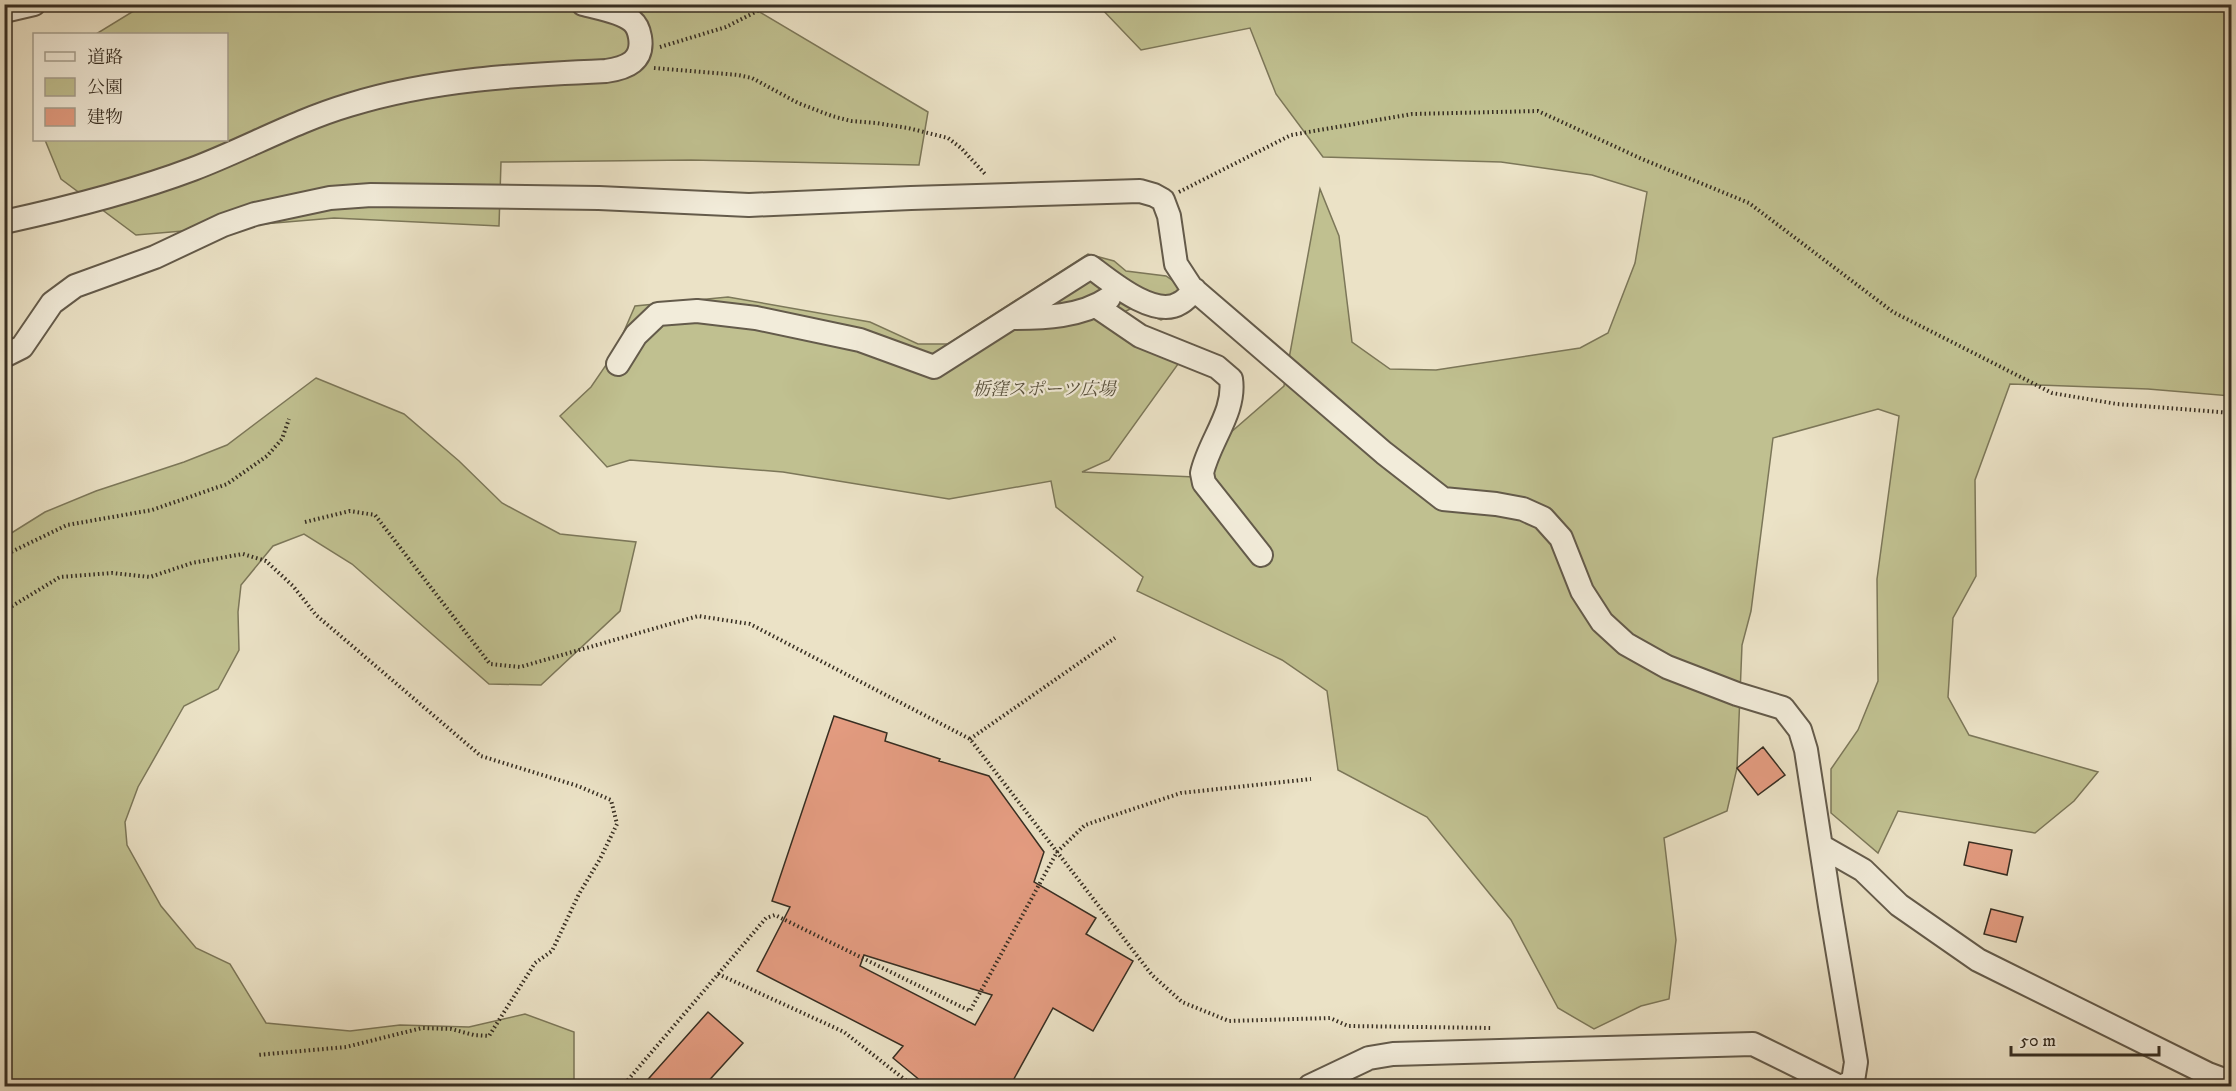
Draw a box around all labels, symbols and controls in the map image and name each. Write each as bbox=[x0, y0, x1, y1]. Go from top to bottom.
legend bbox=[33, 33, 228, 141]
text: 道路 bbox=[87, 47, 123, 69]
text: 公園 bbox=[87, 77, 123, 99]
text: 建物 bbox=[87, 107, 123, 129]
park label: 栃窪スポーツ広場 bbox=[972, 379, 1118, 401]
scale bar bbox=[2011, 1019, 2160, 1057]
text: 50 m bbox=[2020, 1030, 2056, 1052]

